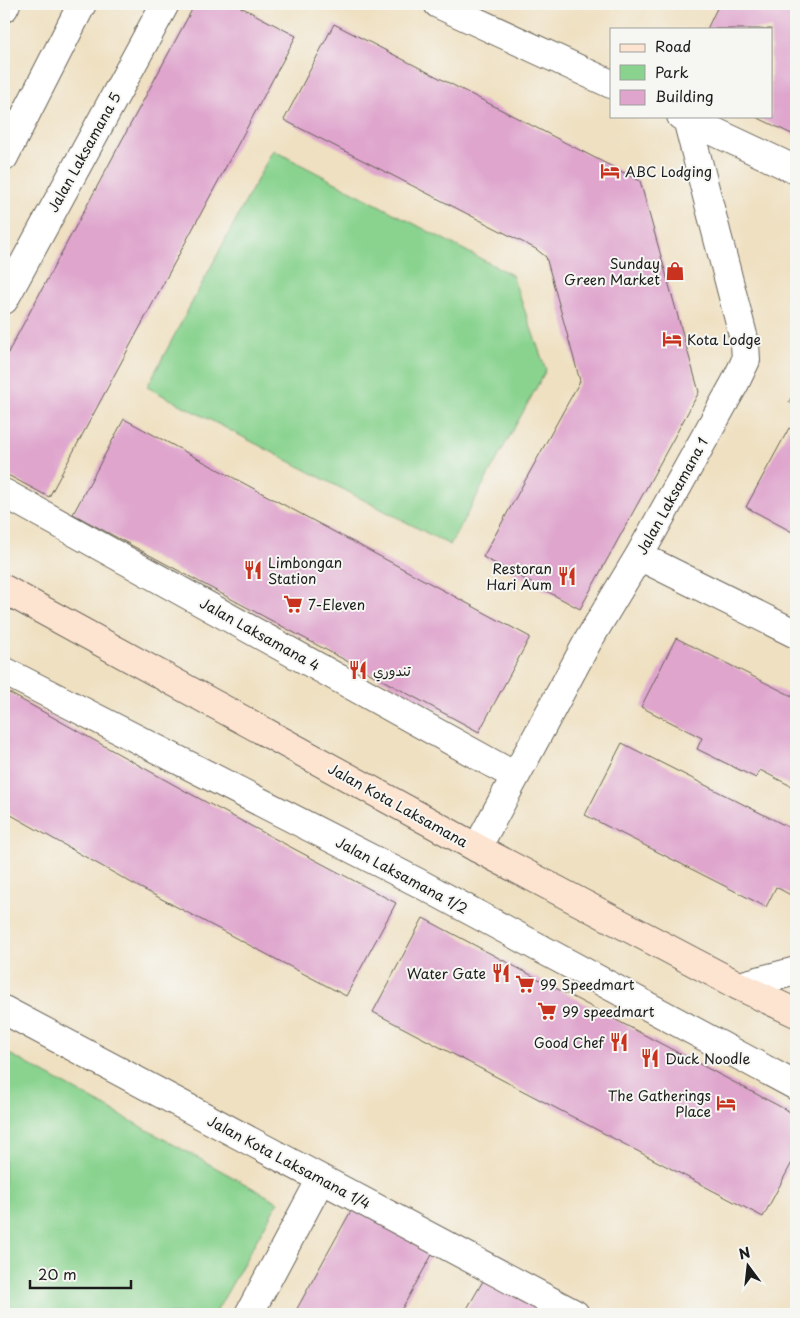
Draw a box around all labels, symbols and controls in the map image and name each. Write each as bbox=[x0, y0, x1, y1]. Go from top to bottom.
legend bbox=[610, 28, 772, 118]
text: Road bbox=[655, 34, 691, 57]
text: Park bbox=[655, 60, 689, 83]
text: Building bbox=[655, 84, 714, 107]
street label: Jalan Laksamana 5 bbox=[42, 88, 126, 216]
hotel icon: ABC Lodging bbox=[599, 160, 621, 182]
place label: ABC Lodging bbox=[625, 161, 712, 182]
place label: Sunday Green Market bbox=[564, 253, 660, 290]
shop icon: Sunday Green Market bbox=[664, 260, 686, 282]
hotel icon: Kota Lodge bbox=[661, 328, 683, 350]
place label: Kota Lodge bbox=[687, 329, 761, 350]
street label: Jalan Laksamana 1 bbox=[631, 433, 713, 559]
place label: Limbongan Station bbox=[268, 552, 342, 589]
place label: Restoran Hari Aum bbox=[486, 558, 552, 595]
restaurant icon: Limbongan Station bbox=[242, 559, 264, 581]
restaurant icon: Restoran Hari Aum bbox=[556, 565, 578, 587]
street label: Jalan Laksamana 4 bbox=[196, 592, 324, 676]
supermarket icon: 7-Eleven bbox=[282, 593, 304, 615]
place label: 7-Eleven bbox=[308, 594, 365, 615]
restaurant icon: تندوري bbox=[347, 659, 369, 681]
place label: تندوري bbox=[373, 660, 412, 682]
street label: Jalan Kota Laksamana bbox=[324, 758, 472, 852]
street label: Jalan Laksamana 1/2 bbox=[332, 831, 472, 919]
restaurant icon: Water Gate bbox=[490, 962, 512, 984]
place label: Water Gate bbox=[407, 963, 486, 984]
supermarket icon: 99 Speedmart bbox=[514, 973, 536, 995]
place label: 99 Speedmart bbox=[540, 974, 635, 995]
supermarket icon: 99 speedmart bbox=[536, 1000, 558, 1022]
place label: 99 speedmart bbox=[562, 1001, 655, 1022]
restaurant icon: Good Chef bbox=[608, 1031, 630, 1053]
place label: Good Chef bbox=[534, 1032, 606, 1053]
restaurant icon: Duck Noodle bbox=[639, 1047, 661, 1069]
place label: Duck Noodle bbox=[665, 1048, 750, 1069]
place label: The Gatherings Place bbox=[608, 1085, 711, 1122]
hotel icon: The Gatherings Place bbox=[715, 1092, 737, 1114]
street label: Jalan Kota Laksamana 1/4 bbox=[204, 1110, 374, 1214]
north arrow bbox=[722, 1240, 772, 1290]
text: N bbox=[736, 1241, 753, 1265]
scale bar bbox=[30, 1258, 131, 1290]
text: 20 m bbox=[38, 1262, 77, 1285]

